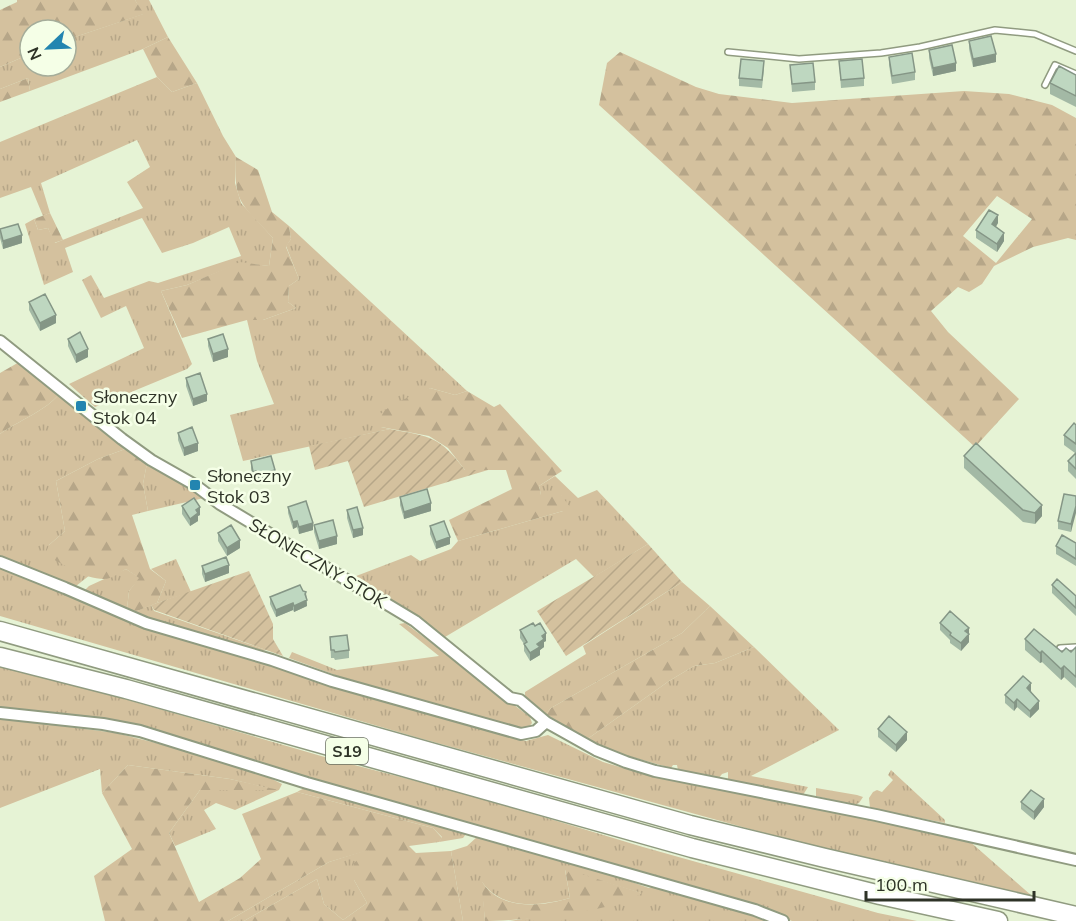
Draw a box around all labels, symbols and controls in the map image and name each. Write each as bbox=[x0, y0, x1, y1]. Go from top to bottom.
north arrow bbox=[18, 18, 78, 78]
text: N bbox=[23, 44, 46, 63]
place label: Słoneczny Stok 04 bbox=[93, 385, 178, 429]
marker: Słoneczny Stok 04 bbox=[74, 399, 88, 413]
place label: Słoneczny Stok 03 bbox=[207, 464, 292, 508]
marker: Słoneczny Stok 03 bbox=[188, 478, 202, 492]
street label: SŁONECZNY STOK bbox=[245, 513, 392, 613]
road number: S19 bbox=[326, 738, 368, 764]
scale bar bbox=[866, 864, 1034, 902]
text: 100 m bbox=[875, 873, 928, 896]

